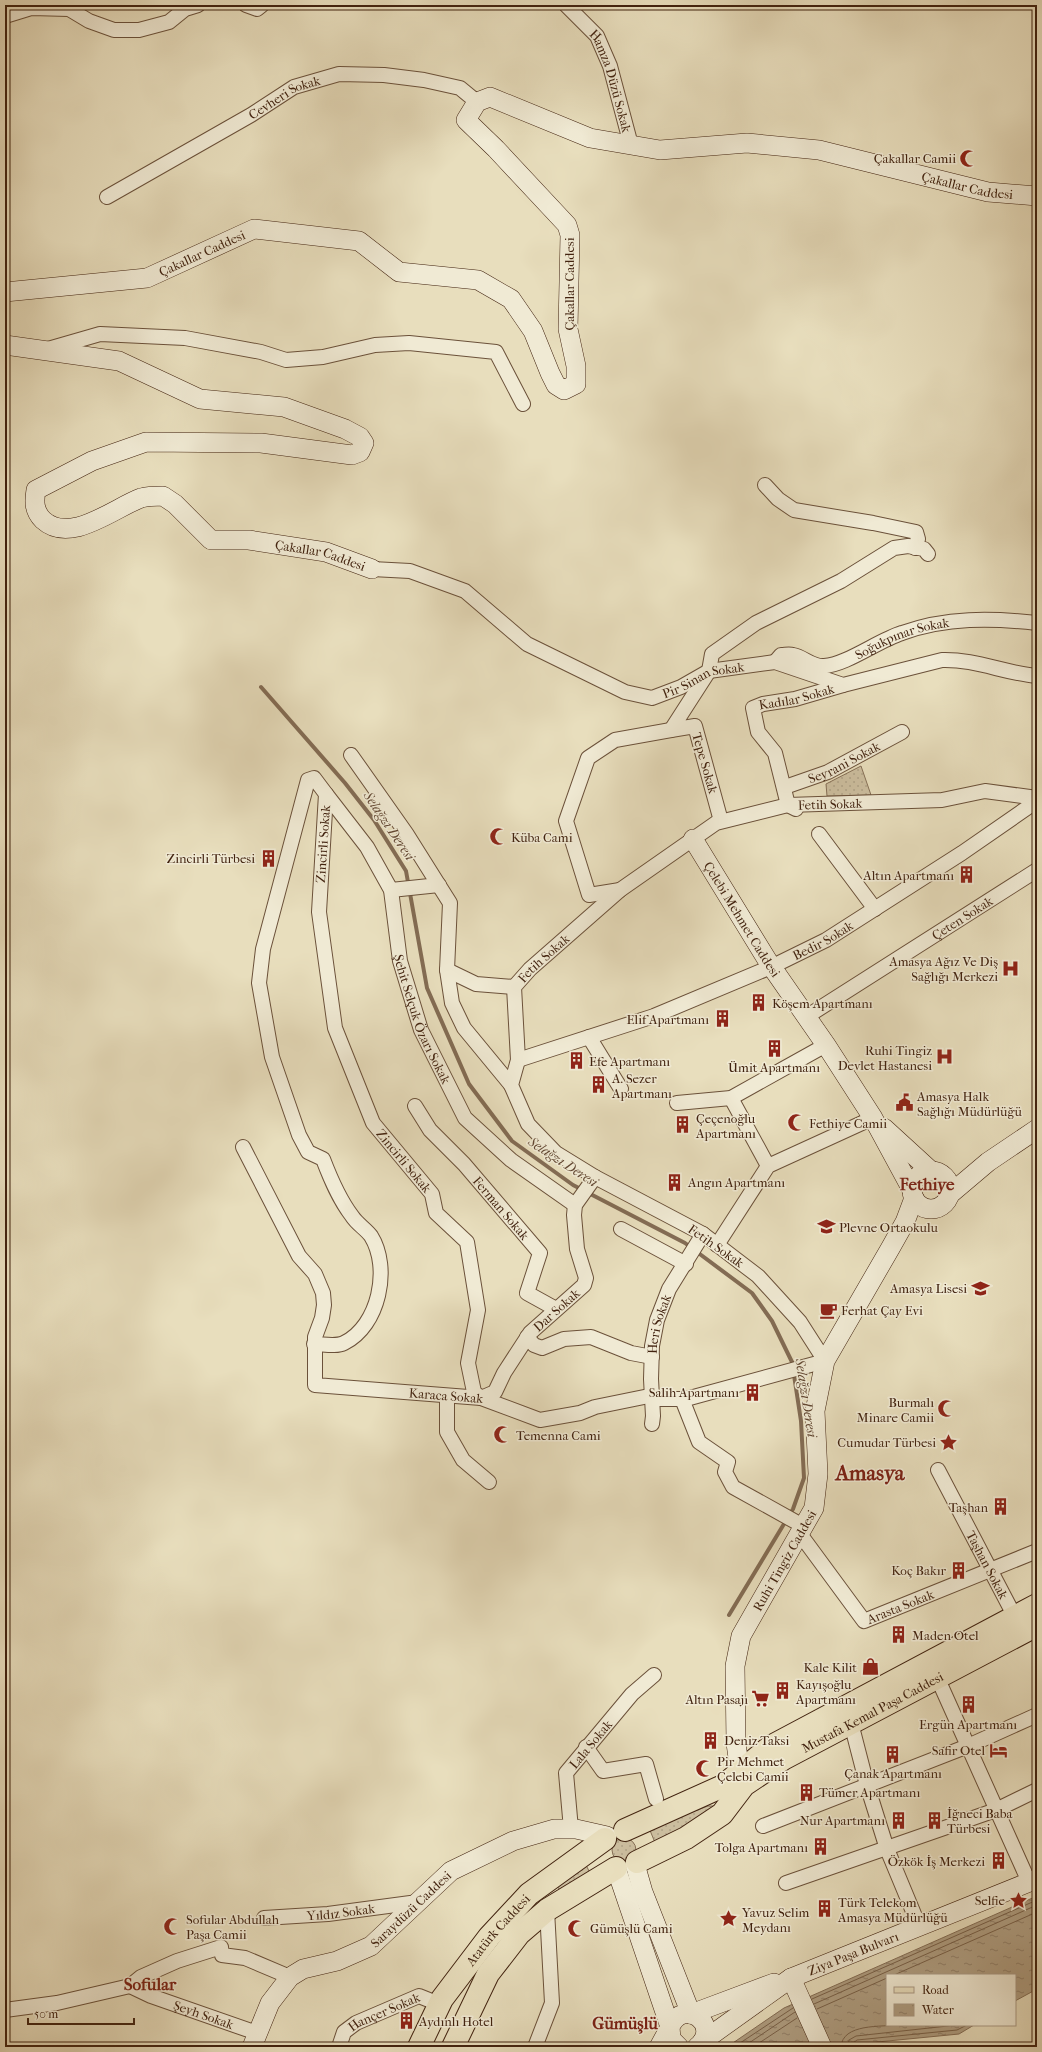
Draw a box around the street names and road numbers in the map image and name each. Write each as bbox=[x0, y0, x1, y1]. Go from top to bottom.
street label: Hamza Düzü Sokak bbox=[587, 26, 635, 134]
street label: Cevheri Sokak bbox=[245, 72, 322, 122]
street label: Çakallar Caddesi bbox=[920, 168, 1014, 202]
street label: Çakallar Caddesi bbox=[156, 227, 247, 279]
street label: Çakallar Caddesi bbox=[562, 237, 577, 330]
street label: Çakallar Caddesi bbox=[274, 537, 368, 574]
street label: Soğukpınar Sokak bbox=[852, 614, 950, 662]
street label: Pir Sinan Sokak bbox=[660, 659, 745, 701]
street label: Kadılar Sokak bbox=[757, 680, 836, 712]
street label: Tepe Sokak bbox=[689, 731, 721, 796]
street label: Seyrani Sokak bbox=[806, 738, 882, 786]
street label: Fetih Sokak bbox=[798, 795, 863, 812]
street label: Zincirli Sokak bbox=[313, 804, 333, 883]
street label: Çelebi Mehmet Caddesi bbox=[701, 859, 784, 980]
street label: Çeten Sokak bbox=[929, 893, 996, 943]
street label: Bedir Sokak bbox=[790, 917, 856, 963]
street label: Fetih Sokak bbox=[514, 931, 572, 985]
street label: Şehit Selçuk Özarı Sokak bbox=[392, 953, 454, 1086]
street label: Zincirli Sokak bbox=[373, 1126, 435, 1196]
street label: Ferman Sokak bbox=[470, 1173, 533, 1243]
street label: Fetih Sokak bbox=[685, 1221, 747, 1271]
street label: Dar Sokak bbox=[530, 1285, 583, 1334]
street label: Heri Sokak bbox=[644, 1292, 674, 1354]
street label: Karaca Sokak bbox=[408, 1385, 484, 1406]
street label: Ruhi Tingiz Caddesi bbox=[749, 1507, 819, 1614]
street label: Taşhan Sokak bbox=[964, 1528, 1012, 1602]
street label: Arasta Sokak bbox=[864, 1586, 936, 1627]
street label: Mustafa Kemal Paşa Caddesi bbox=[799, 1668, 946, 1755]
street label: Lala Sokak bbox=[566, 1716, 615, 1771]
street label: Saraydüzü Caddesi bbox=[367, 1867, 454, 1950]
street label: Atatürk Caddesi bbox=[462, 1891, 533, 1969]
street label: Yıldız Sokak bbox=[305, 1900, 376, 1923]
street label: Ziya Paşa Bulvarı bbox=[805, 1928, 901, 1978]
street label: Hançer Sokak bbox=[345, 1989, 422, 2034]
street label: Şeyh Sokak bbox=[172, 1997, 236, 2032]

